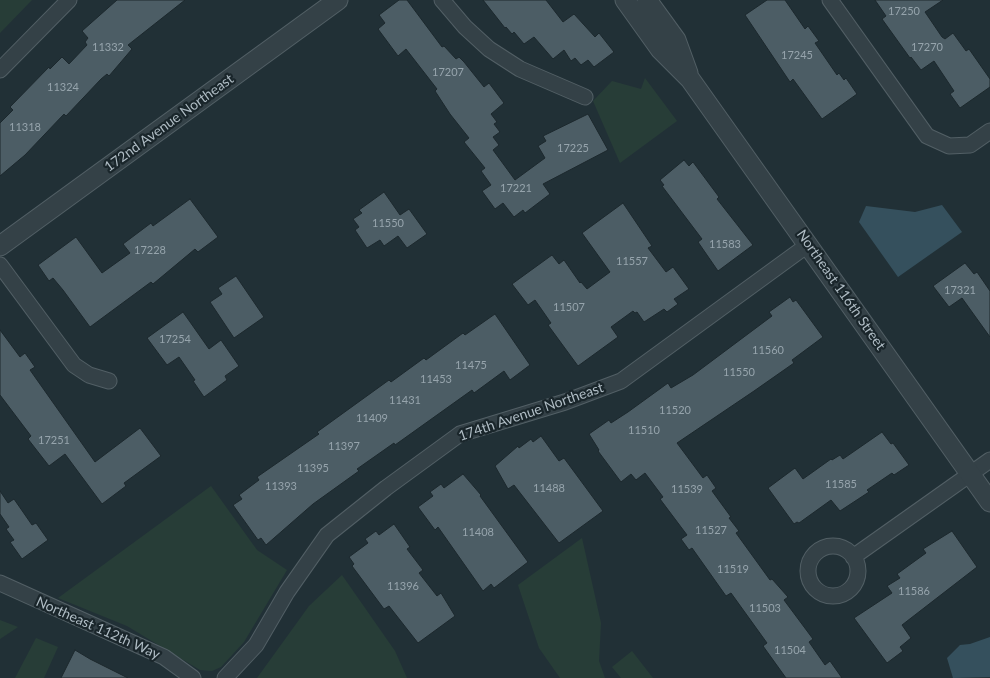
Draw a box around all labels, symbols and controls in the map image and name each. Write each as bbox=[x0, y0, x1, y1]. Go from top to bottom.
house number: 17250 bbox=[888, 4, 920, 18]
house number: 11332 bbox=[92, 40, 124, 54]
house number: 17270 bbox=[911, 40, 943, 54]
house number: 17245 bbox=[781, 48, 813, 62]
house number: 17207 bbox=[432, 65, 464, 79]
street label: 172nd Avenue Northeast bbox=[101, 71, 237, 175]
house number: 11324 bbox=[47, 80, 79, 94]
house number: 11318 bbox=[9, 120, 41, 134]
house number: 17225 bbox=[557, 141, 589, 155]
house number: 17221 bbox=[500, 181, 532, 195]
house number: 11550 bbox=[372, 216, 404, 230]
street label: Northeast 116th Street bbox=[793, 227, 889, 353]
house number: 11583 bbox=[709, 237, 741, 251]
house number: 17228 bbox=[134, 243, 166, 257]
house number: 11557 bbox=[616, 254, 648, 268]
house number: 17321 bbox=[944, 283, 976, 297]
house number: 11507 bbox=[553, 300, 585, 314]
house number: 17254 bbox=[159, 332, 191, 346]
house number: 11560 bbox=[752, 343, 784, 357]
house number: 11475 bbox=[455, 358, 487, 372]
house number: 11550 bbox=[723, 365, 755, 379]
house number: 11453 bbox=[420, 372, 452, 386]
street label: 174th Avenue Northeast bbox=[456, 379, 606, 445]
house number: 11431 bbox=[389, 393, 421, 407]
house number: 11520 bbox=[659, 403, 691, 417]
house number: 11409 bbox=[356, 411, 388, 425]
house number: 11510 bbox=[628, 423, 660, 437]
house number: 17251 bbox=[38, 433, 70, 447]
house number: 11397 bbox=[328, 439, 360, 453]
house number: 11395 bbox=[297, 461, 329, 475]
house number: 11585 bbox=[825, 477, 857, 491]
house number: 11393 bbox=[265, 479, 297, 493]
house number: 11488 bbox=[533, 481, 565, 495]
house number: 11539 bbox=[671, 482, 703, 496]
house number: 11527 bbox=[695, 523, 727, 537]
house number: 11408 bbox=[462, 525, 494, 539]
house number: 11519 bbox=[717, 562, 749, 576]
house number: 11396 bbox=[387, 579, 419, 593]
house number: 11586 bbox=[898, 584, 930, 598]
street label: Northeast 112th Way bbox=[33, 593, 163, 663]
house number: 11503 bbox=[749, 601, 781, 615]
house number: 11504 bbox=[774, 643, 806, 657]

